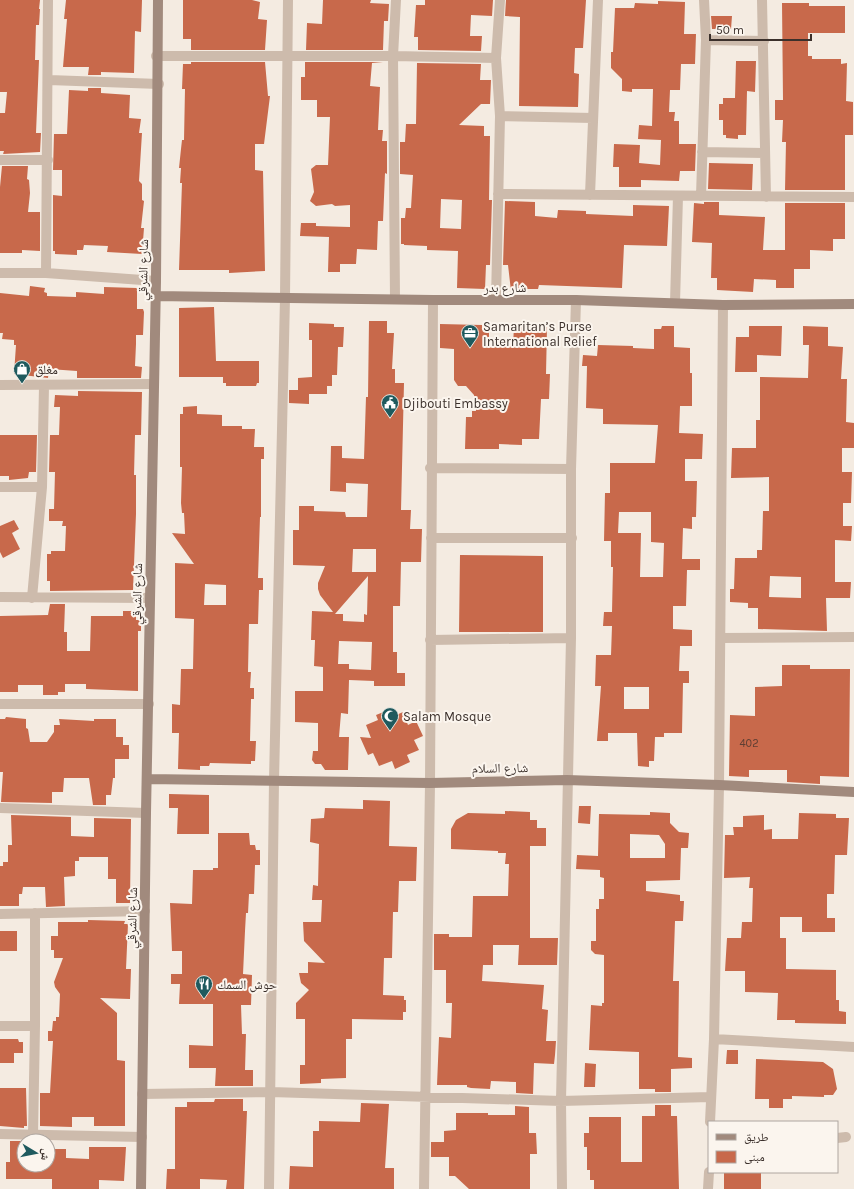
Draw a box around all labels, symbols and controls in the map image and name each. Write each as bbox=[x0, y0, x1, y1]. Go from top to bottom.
scale bar bbox=[710, 16, 811, 42]
text: 50 m bbox=[716, 23, 744, 37]
street label: شارع الشرقي bbox=[135, 239, 154, 301]
street label: شارع بدر bbox=[483, 280, 526, 297]
place label: Samaritan’s Purse International Relief bbox=[483, 319, 597, 349]
office icon: Samaritan’s Purse International Relief bbox=[460, 323, 480, 348]
shop icon: مغلق bbox=[12, 359, 32, 384]
place label: مغلق bbox=[35, 362, 58, 378]
public building icon: Djibouti Embassy bbox=[380, 393, 400, 418]
place label: Djibouti Embassy bbox=[403, 396, 508, 411]
street label: شارع الشرقي bbox=[129, 563, 148, 625]
mosque icon: Salam Mosque bbox=[380, 706, 400, 731]
place label: Salam Mosque bbox=[403, 709, 491, 725]
house number: 402 bbox=[739, 737, 759, 750]
street label: شارع السلام bbox=[472, 760, 528, 778]
street label: شارع الشرقي bbox=[124, 887, 143, 949]
restaurant icon: حوش السمك bbox=[194, 974, 214, 999]
place label: حوش السمك bbox=[217, 977, 277, 993]
legend bbox=[708, 1121, 838, 1173]
text: طريق bbox=[744, 1130, 769, 1144]
north arrow bbox=[16, 1133, 56, 1173]
text: ش bbox=[37, 1148, 53, 1162]
text: مبنى bbox=[744, 1150, 765, 1164]

